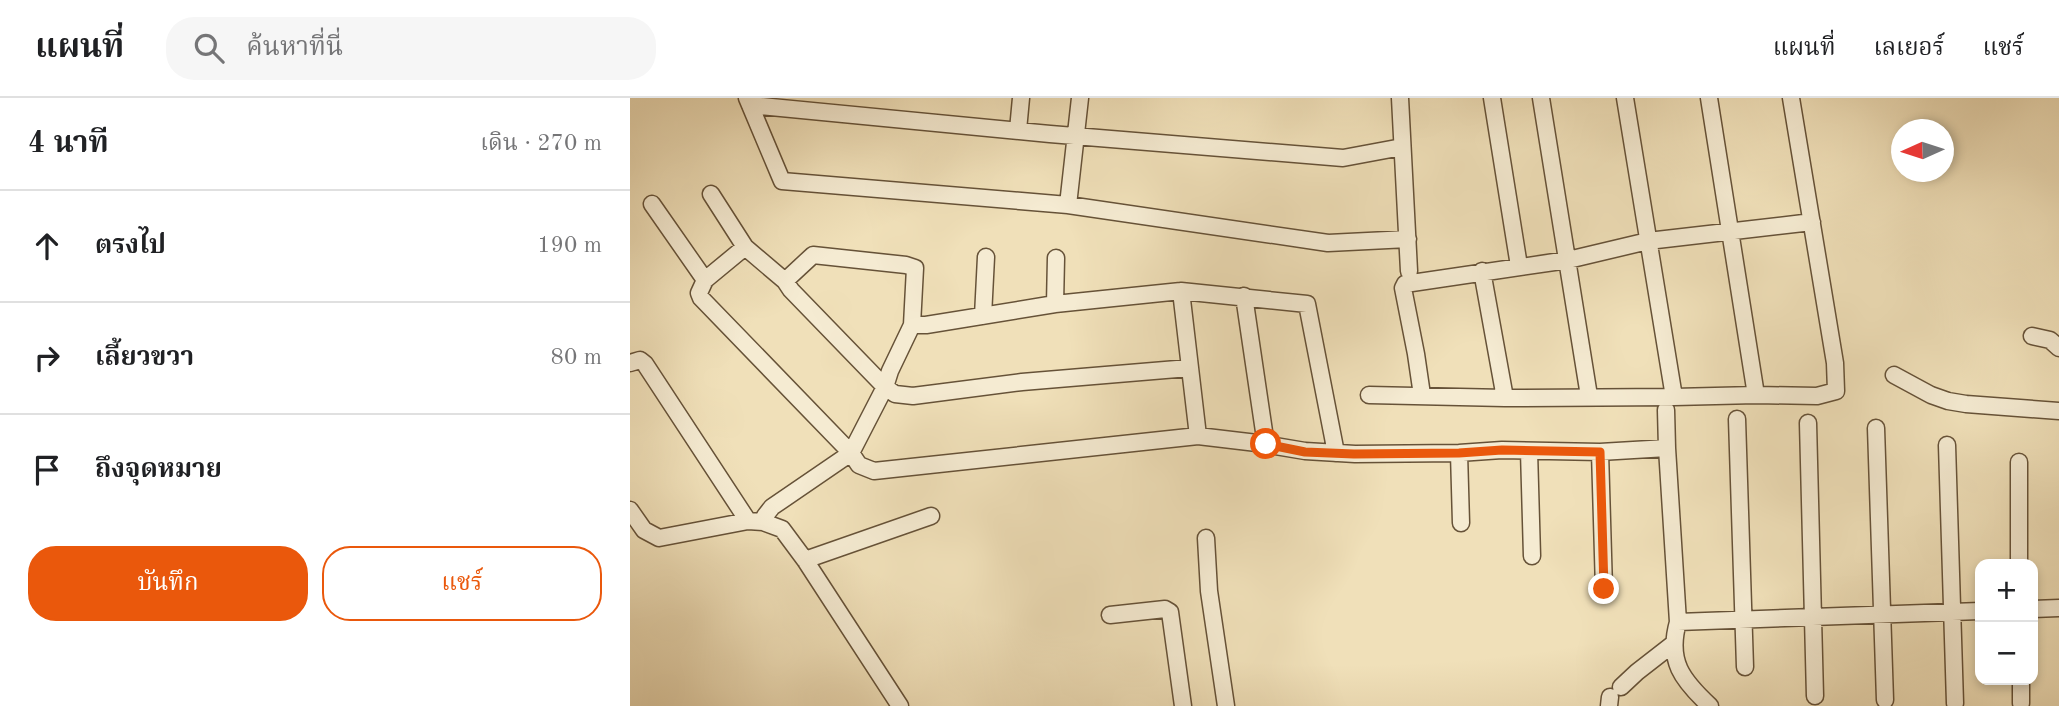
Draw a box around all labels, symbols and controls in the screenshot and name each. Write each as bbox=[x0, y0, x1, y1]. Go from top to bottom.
search box bbox=[166, 17, 656, 80]
icon: search bbox=[190, 29, 228, 67]
text: แผนที่ bbox=[35, 32, 124, 65]
text: ค้นหาที่นี่ bbox=[246, 35, 343, 61]
text: แผนที่ bbox=[1773, 37, 1836, 61]
text: เลเยอร์ bbox=[1874, 37, 1945, 61]
text: แชร์ bbox=[1983, 37, 2024, 61]
north arrow bbox=[1891, 119, 1954, 182]
text: 4 นาที bbox=[28, 129, 109, 159]
text: เดิน · 270 m bbox=[480, 132, 602, 155]
icon: ahead bbox=[28, 227, 66, 265]
text: ตรงไป bbox=[95, 233, 166, 259]
text: 190 m bbox=[537, 234, 602, 257]
icon: right bbox=[28, 339, 66, 377]
text: เลี้ยวขวา bbox=[95, 345, 194, 371]
text: 80 m bbox=[551, 346, 602, 369]
route start bbox=[1250, 428, 1281, 459]
icon: arrive bbox=[28, 451, 66, 489]
text: ถึงจุดหมาย bbox=[95, 457, 222, 483]
button: บันทึก bbox=[28, 546, 308, 621]
button: แชร์ bbox=[322, 546, 602, 621]
map controls bbox=[1975, 559, 2038, 685]
button: + bbox=[1975, 559, 2038, 622]
route end bbox=[1588, 573, 1619, 604]
button: − bbox=[1975, 622, 2038, 685]

